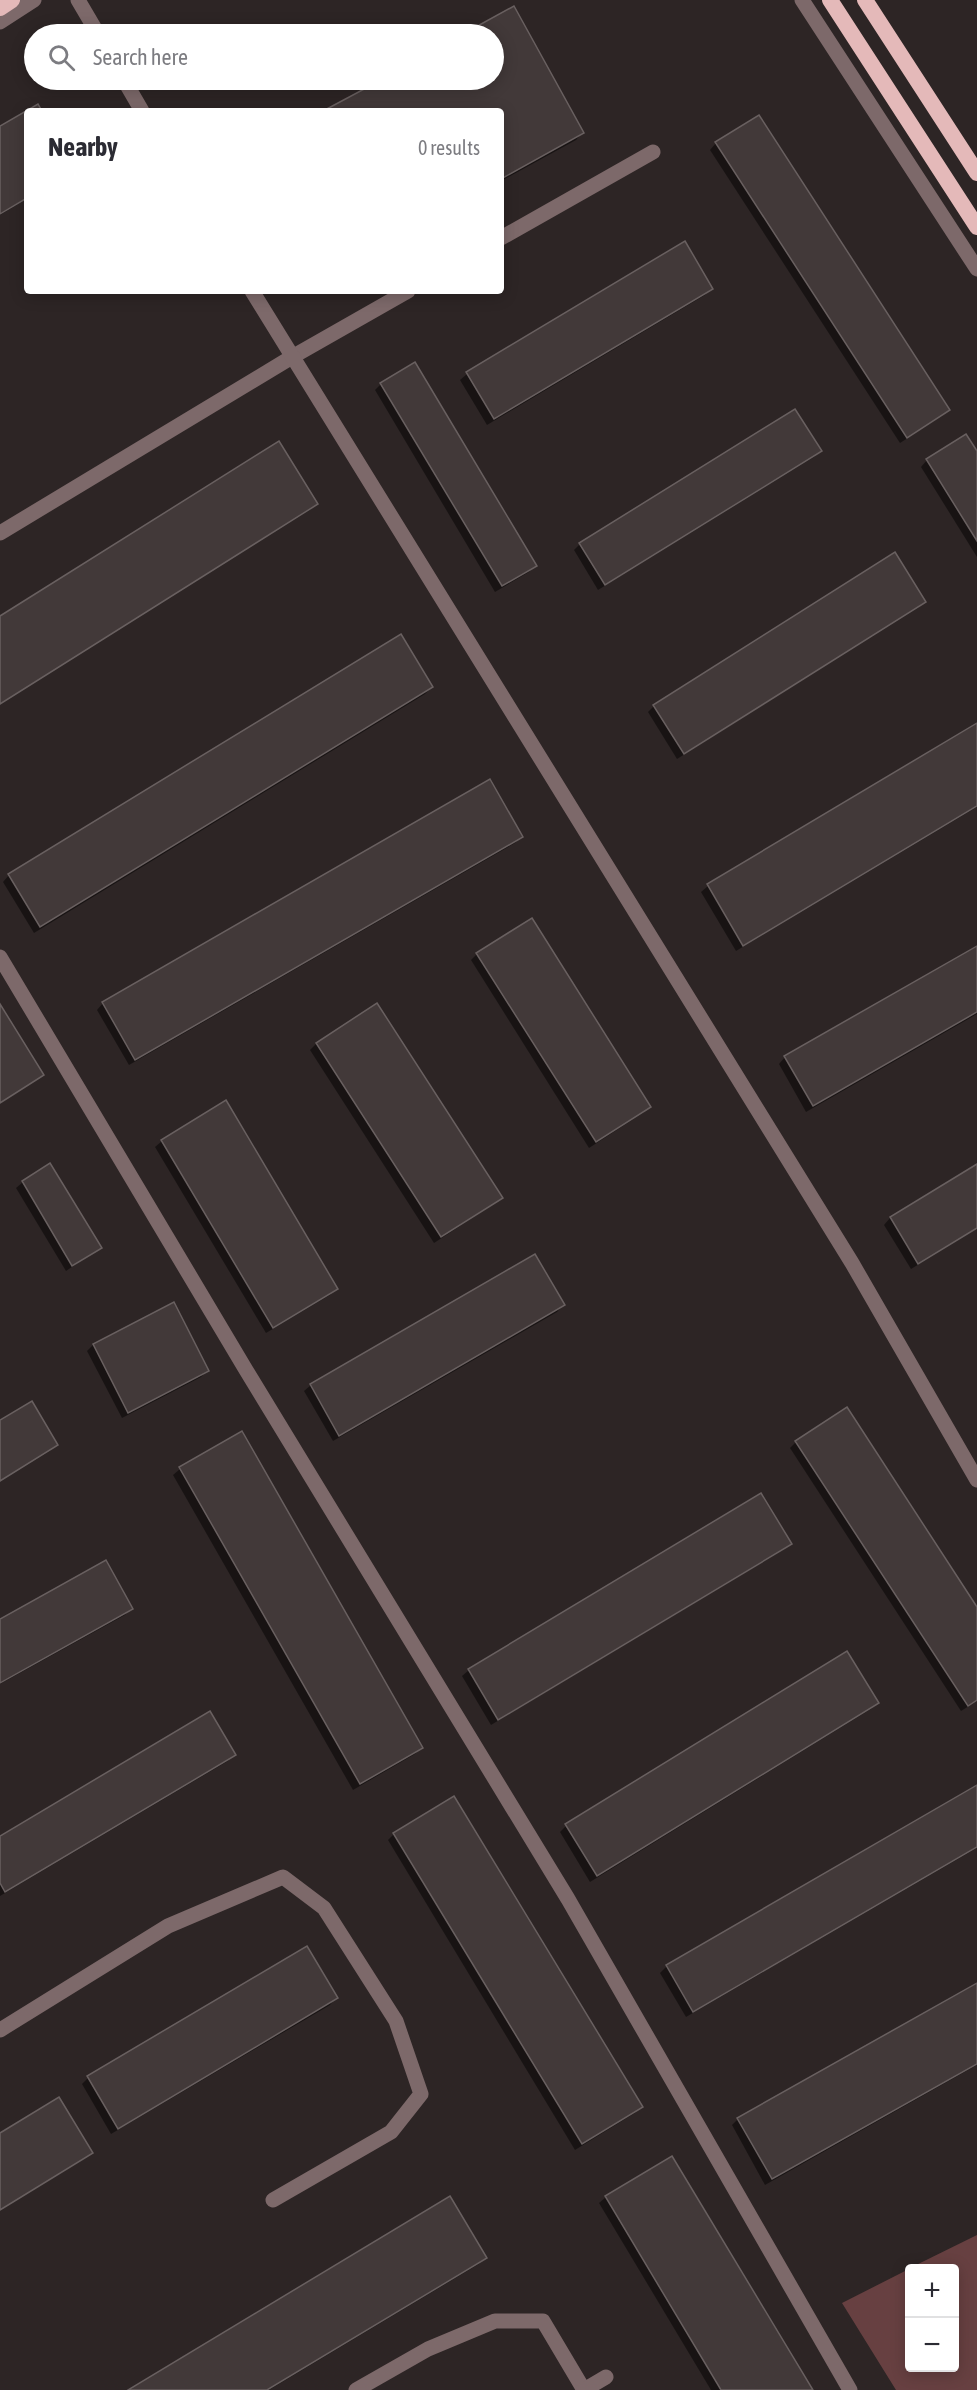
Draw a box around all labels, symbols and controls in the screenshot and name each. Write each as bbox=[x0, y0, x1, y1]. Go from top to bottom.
search box bbox=[24, 24, 504, 90]
icon: search bbox=[45, 41, 78, 74]
text: Search here bbox=[93, 44, 188, 70]
text: Nearby bbox=[48, 132, 118, 162]
text: 0 results bbox=[418, 136, 480, 159]
map controls bbox=[905, 2264, 959, 2372]
button: + bbox=[905, 2264, 959, 2318]
button: − bbox=[905, 2318, 959, 2372]

